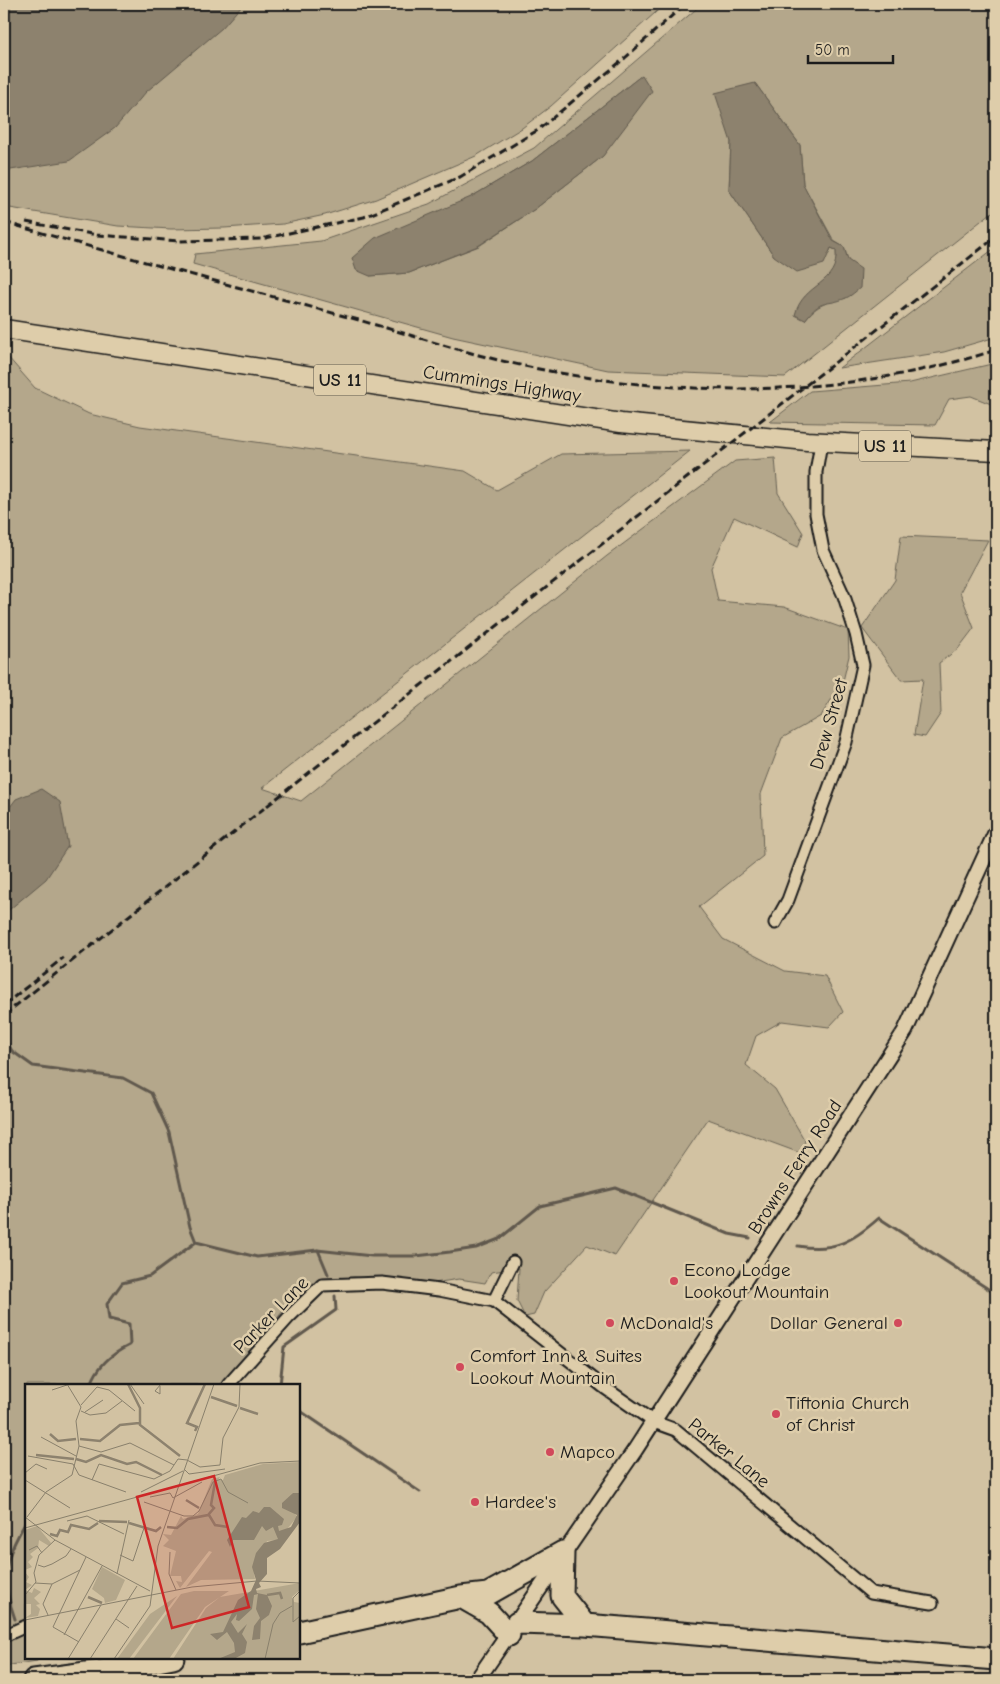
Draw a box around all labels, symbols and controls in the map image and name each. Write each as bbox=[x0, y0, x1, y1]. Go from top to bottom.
scale bar bbox=[808, 32, 892, 64]
text: 50 m bbox=[815, 41, 850, 59]
street label: Cummings Highway bbox=[421, 361, 583, 407]
road number: US 11 bbox=[314, 364, 366, 396]
road number: US 11 bbox=[859, 431, 911, 462]
street label: Drew Street bbox=[805, 675, 853, 772]
street label: Browns Ferry Road bbox=[743, 1096, 847, 1238]
place label: Econo Lodge Lookout Mountain bbox=[684, 1259, 829, 1303]
street label: Parker Lane bbox=[229, 1272, 313, 1358]
marker: Econo Lodge Lookout Mountain bbox=[668, 1275, 680, 1287]
place label: McDonald's bbox=[620, 1312, 713, 1334]
place label: Dollar General bbox=[770, 1312, 888, 1334]
marker: McDonald's bbox=[604, 1317, 616, 1329]
marker: Dollar General bbox=[892, 1317, 904, 1329]
place label: Comfort Inn & Suites Lookout Mountain bbox=[470, 1345, 642, 1389]
marker: Comfort Inn & Suites Lookout Mountain bbox=[454, 1361, 466, 1373]
inset map bbox=[25, 1384, 300, 1659]
place label: Tiftonia Church of Christ bbox=[786, 1392, 909, 1436]
marker: Tiftonia Church of Christ bbox=[770, 1408, 782, 1420]
street label: Parker Lane bbox=[684, 1413, 774, 1493]
place label: Mapco bbox=[560, 1441, 615, 1463]
marker: Mapco bbox=[544, 1446, 556, 1458]
place label: Hardee's bbox=[485, 1491, 556, 1513]
marker: Hardee's bbox=[469, 1496, 481, 1508]

